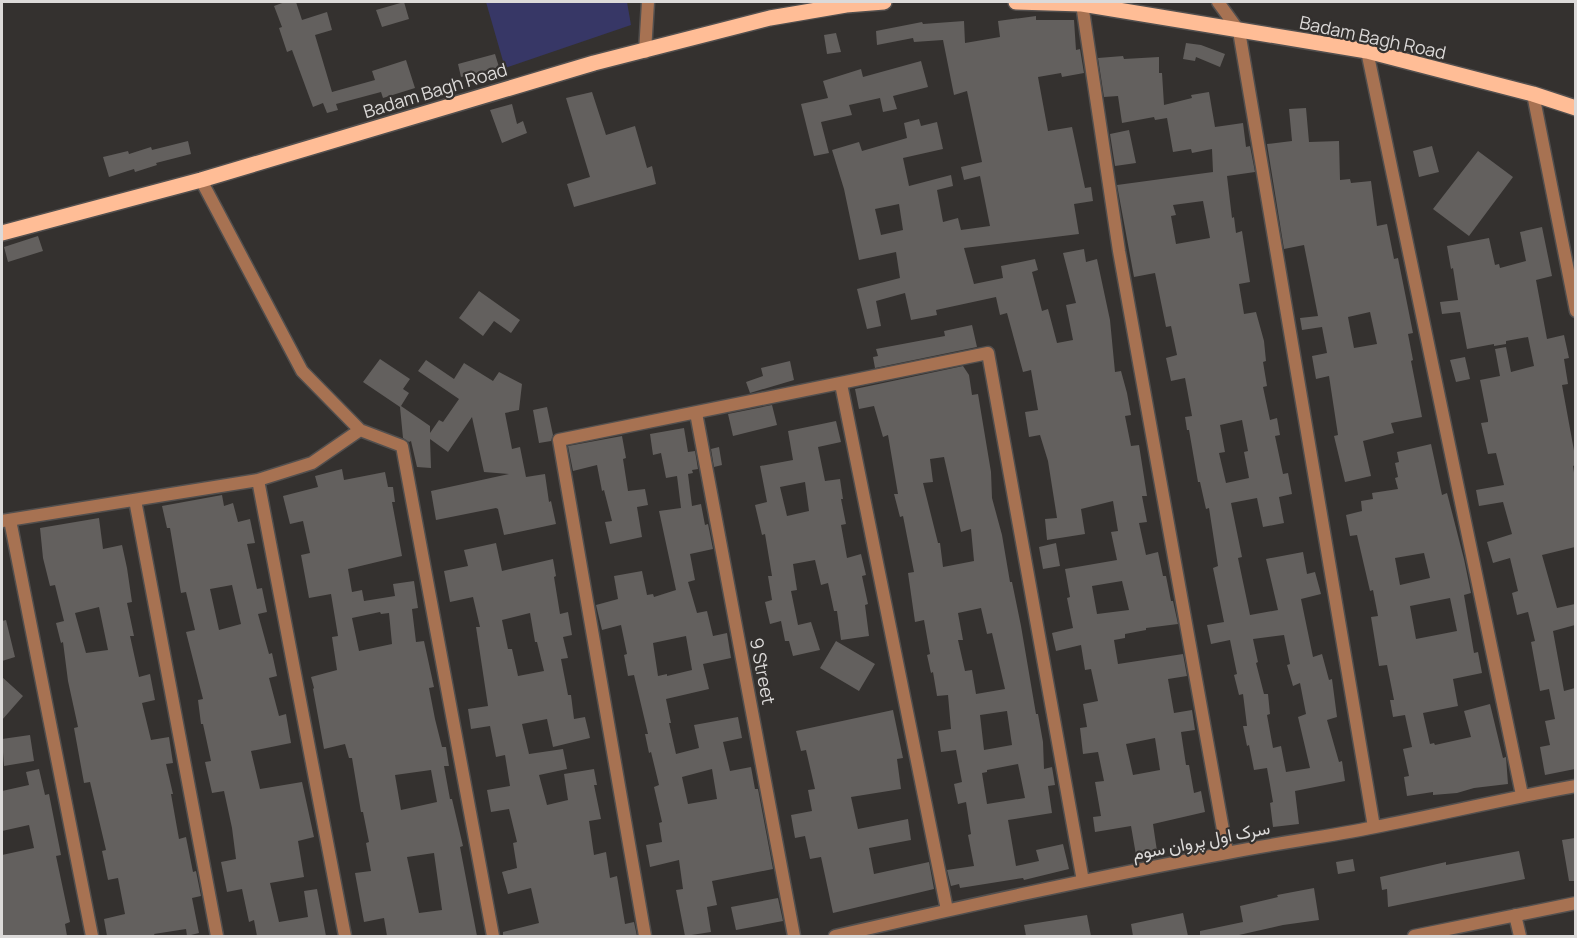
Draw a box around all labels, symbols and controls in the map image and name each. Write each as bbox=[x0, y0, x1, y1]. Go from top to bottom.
street label: Badam Bagh Road bbox=[1298, 10, 1448, 64]
street label: Badam Bagh Road bbox=[360, 57, 510, 123]
street label: 9 Street bbox=[745, 636, 781, 706]
street label: سرک اول پروان سوم bbox=[1130, 815, 1272, 866]

